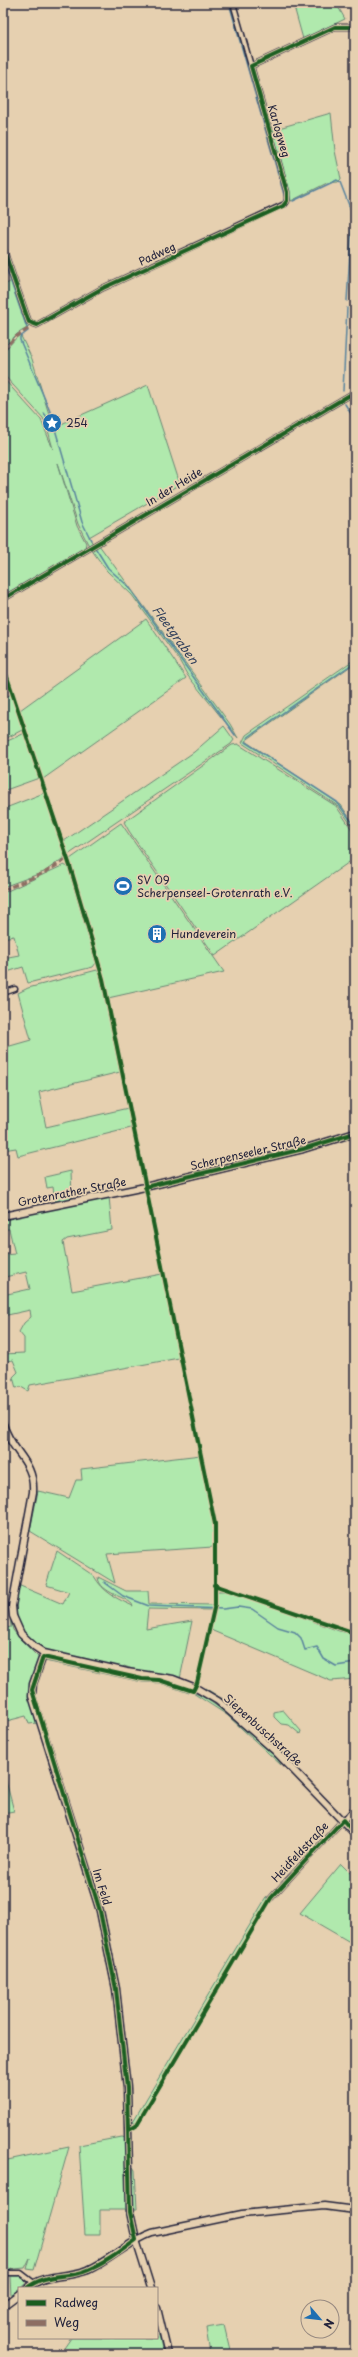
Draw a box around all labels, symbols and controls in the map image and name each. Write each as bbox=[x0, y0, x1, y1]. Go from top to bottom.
street label: Karlogweg bbox=[264, 103, 295, 159]
street label: Padweg bbox=[135, 238, 178, 270]
place icon: 254 bbox=[41, 412, 63, 434]
place label: 254 bbox=[66, 414, 88, 431]
street label: In der Heide bbox=[142, 463, 205, 510]
water label: Fleetgraben bbox=[148, 601, 203, 668]
place label: SV 09 Scherpenseel-Grotenrath e.V. bbox=[137, 871, 293, 901]
sports icon: SV 09 Scherpenseel-Grotenrath e.V. bbox=[112, 875, 134, 897]
building icon: Hundeverein bbox=[146, 923, 168, 945]
place label: Hundeverein bbox=[171, 925, 236, 942]
street label: Scherpenseeler Straße bbox=[188, 1131, 308, 1174]
street label: Grotenrather Straße bbox=[16, 1173, 128, 1210]
street label: Siepenbuschstraße bbox=[220, 1690, 306, 1770]
street label: Heidfeldstraße bbox=[267, 1817, 332, 1886]
street label: Im Feld bbox=[89, 1866, 116, 1907]
legend bbox=[18, 2287, 158, 2339]
text: Radweg bbox=[54, 2293, 98, 2311]
north arrow bbox=[300, 2299, 340, 2339]
text: Weg bbox=[54, 2313, 79, 2331]
text: N bbox=[320, 2316, 339, 2332]

